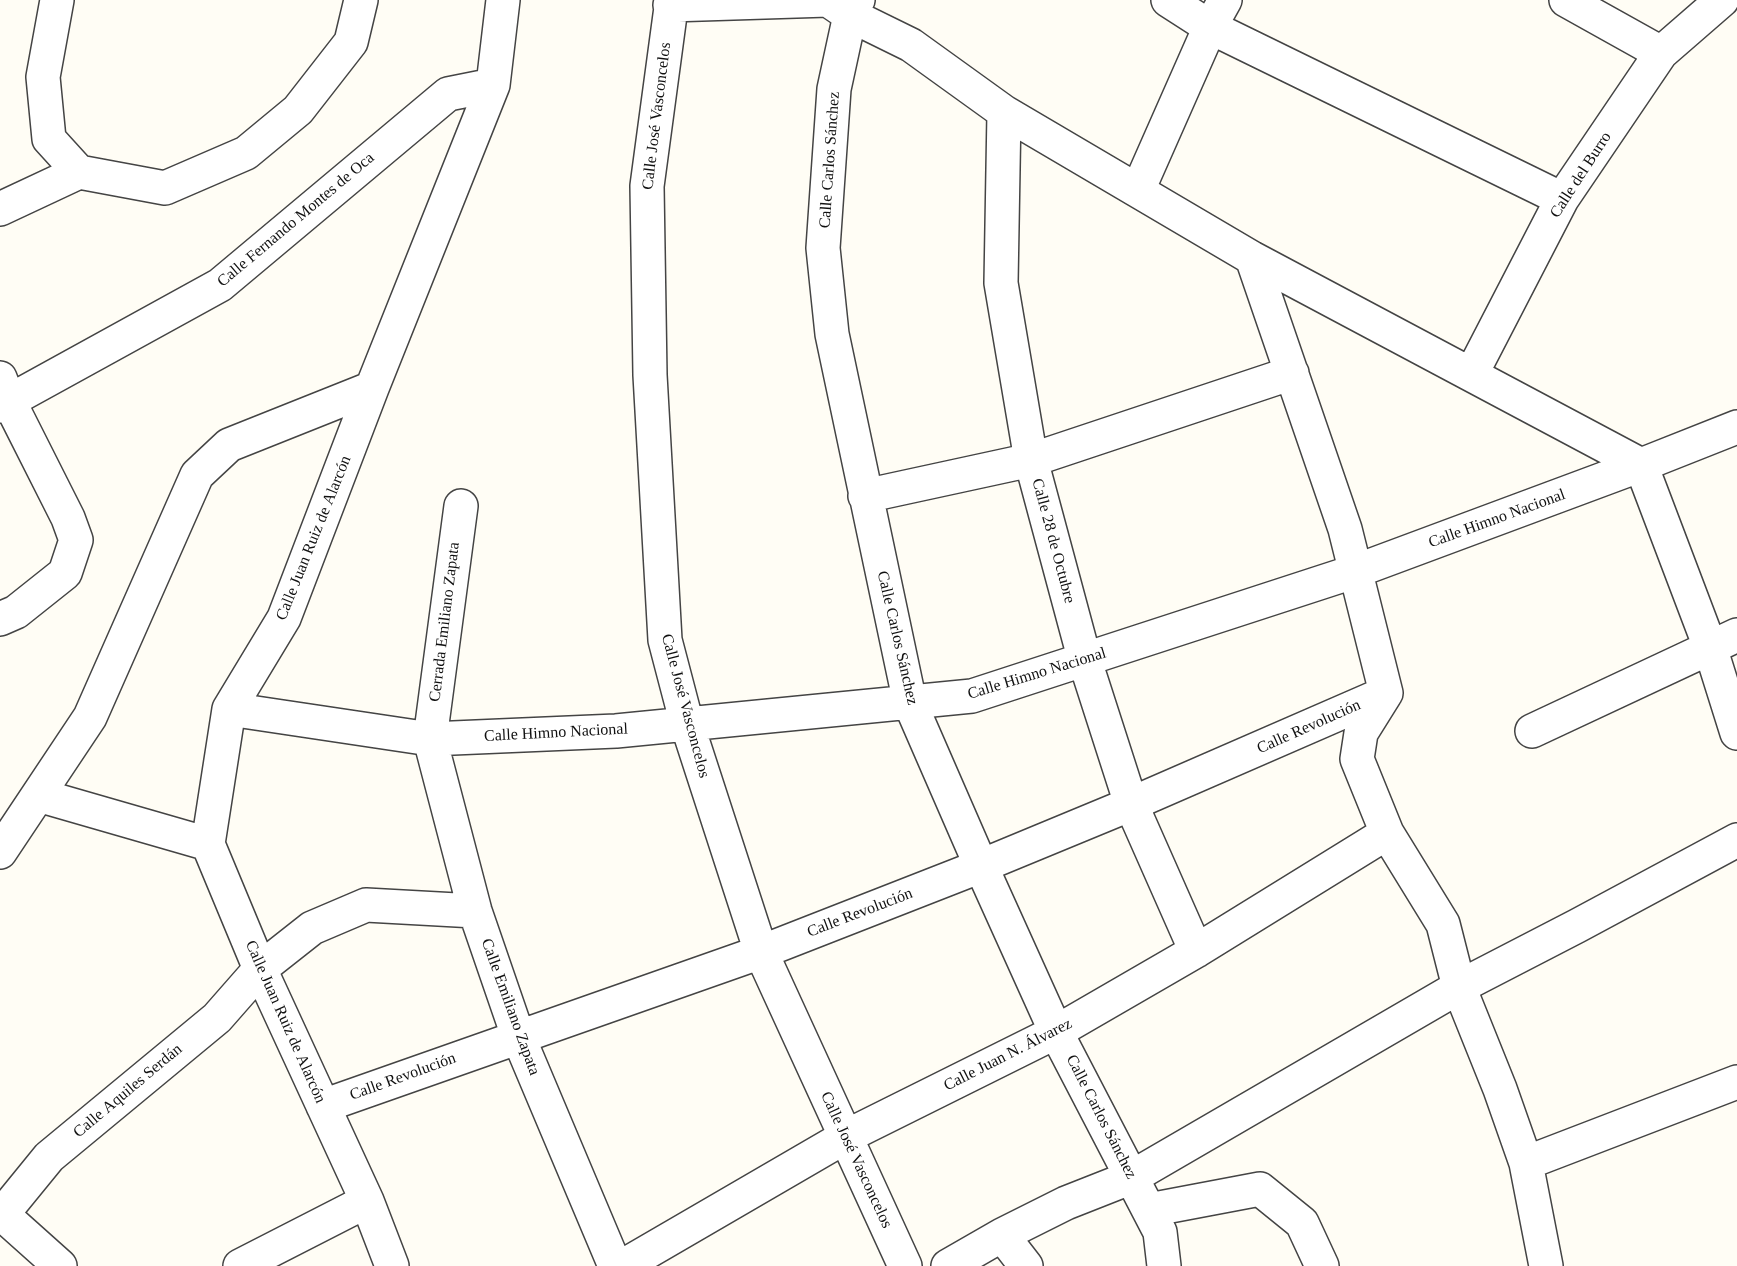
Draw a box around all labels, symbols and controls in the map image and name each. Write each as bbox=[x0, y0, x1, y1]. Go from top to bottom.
street label: Calle José Vasconcelos bbox=[638, 41, 676, 191]
street label: Calle Carlos Sánchez bbox=[816, 91, 844, 229]
street label: Calle del Burro bbox=[1546, 128, 1616, 222]
street label: Calle Fernando Montes de Oca bbox=[214, 149, 378, 291]
street label: Calle Juan Ruiz de Alarcón bbox=[272, 453, 356, 623]
street label: Calle 28 de Octubre bbox=[1027, 477, 1079, 605]
street label: Calle Himno Nacional bbox=[1426, 485, 1568, 553]
street label: Cerrada Emiliano Zapata bbox=[426, 541, 464, 703]
street label: Calle Carlos Sánchez bbox=[872, 569, 922, 707]
street label: Calle José Vasconcelos bbox=[657, 632, 713, 780]
street label: Calle Himno Nacional bbox=[965, 644, 1109, 704]
street label: Calle Revolución bbox=[1254, 696, 1364, 758]
street label: Calle Himno Nacional bbox=[484, 720, 628, 746]
street label: Calle Revolución bbox=[804, 884, 916, 942]
street label: Calle Emiliano Zapata bbox=[476, 936, 544, 1078]
street label: Calle Juan Ruiz de Alarcón bbox=[240, 938, 330, 1106]
street label: Calle Juan N. Álvarez bbox=[941, 1014, 1075, 1096]
street label: Calle Aquiles Serdán bbox=[70, 1040, 186, 1142]
street label: Calle Revolución bbox=[347, 1049, 459, 1105]
street label: Calle Carlos Sánchez bbox=[1061, 1052, 1141, 1182]
street label: Calle José Vasconcelos bbox=[816, 1089, 896, 1231]

